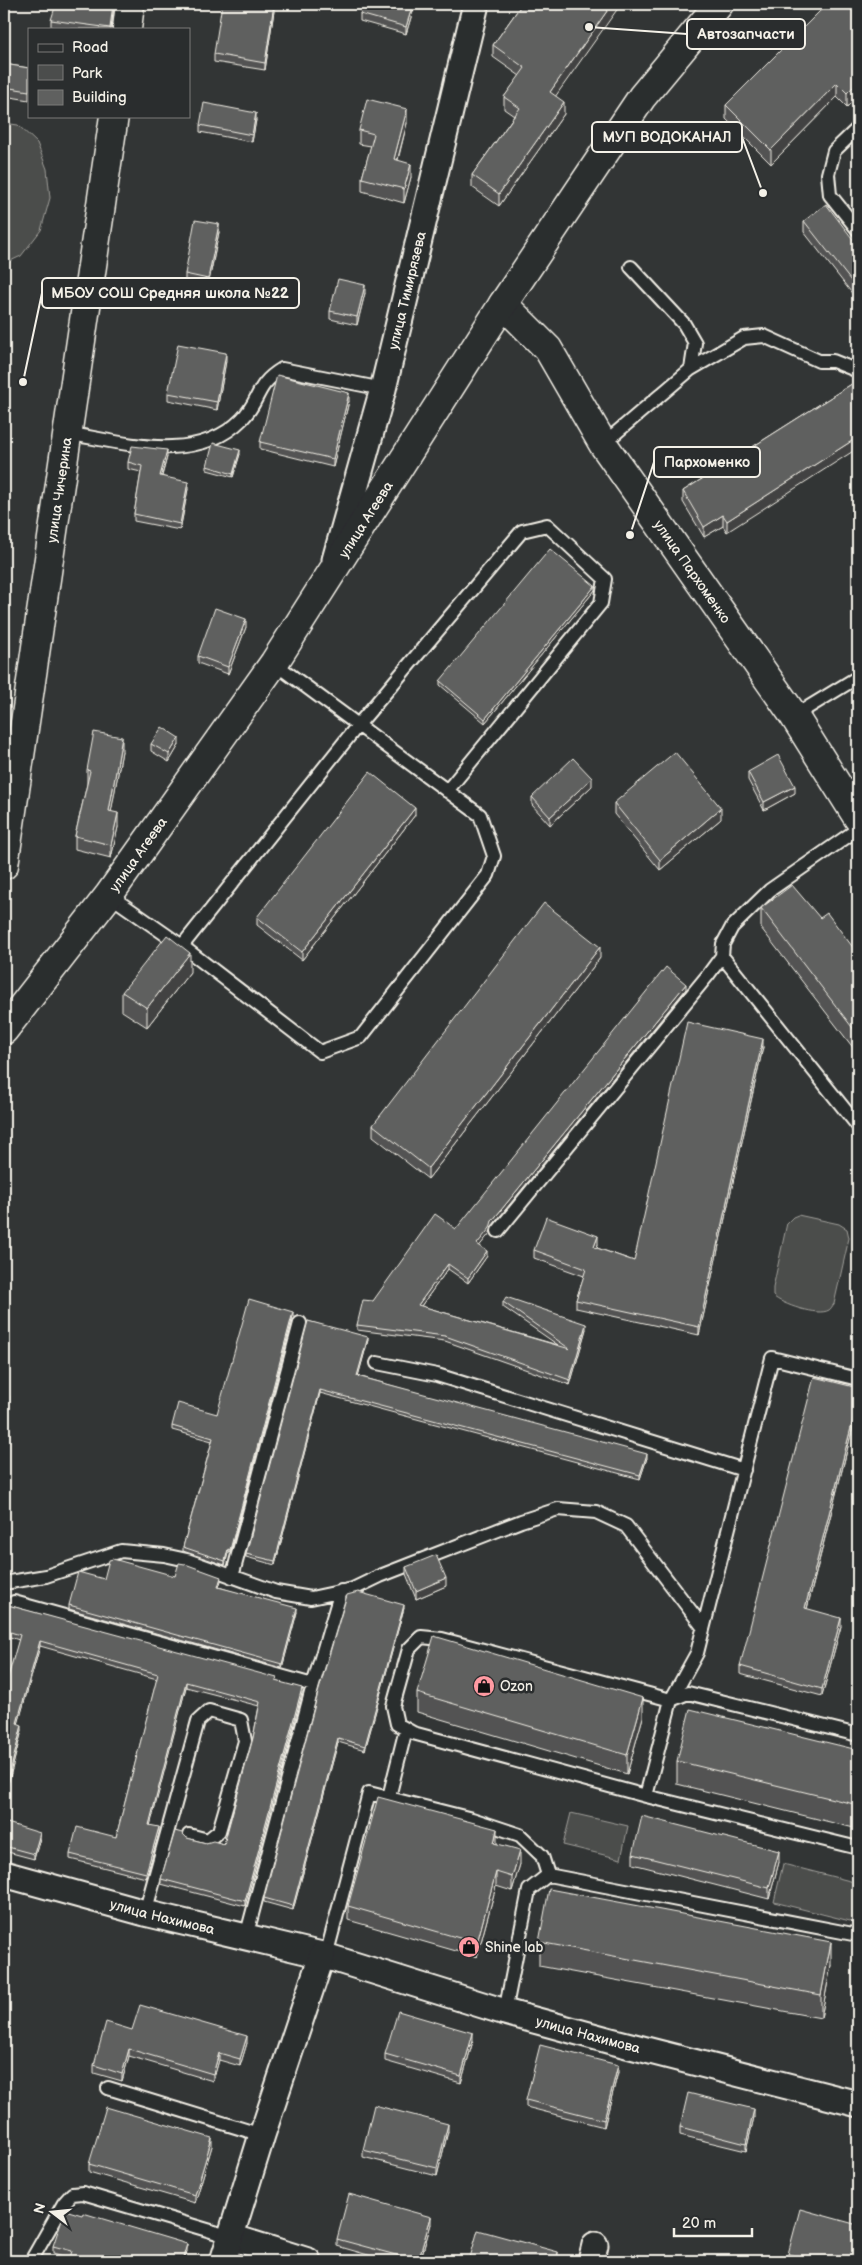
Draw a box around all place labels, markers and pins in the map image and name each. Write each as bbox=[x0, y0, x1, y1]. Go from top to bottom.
callout: Автозапчасти bbox=[687, 19, 805, 49]
callout: МУП ВОДОКАНАЛ bbox=[592, 122, 742, 152]
callout: МБОУ СОШ Средняя школа №22 bbox=[42, 278, 299, 308]
callout: Пархоменко bbox=[654, 447, 760, 477]
shop icon: Ozon bbox=[472, 1674, 496, 1698]
place label: Ozon bbox=[500, 1678, 533, 1695]
shop icon: Shine lab bbox=[457, 1935, 481, 1959]
place label: Shine lab bbox=[485, 1939, 543, 1956]

